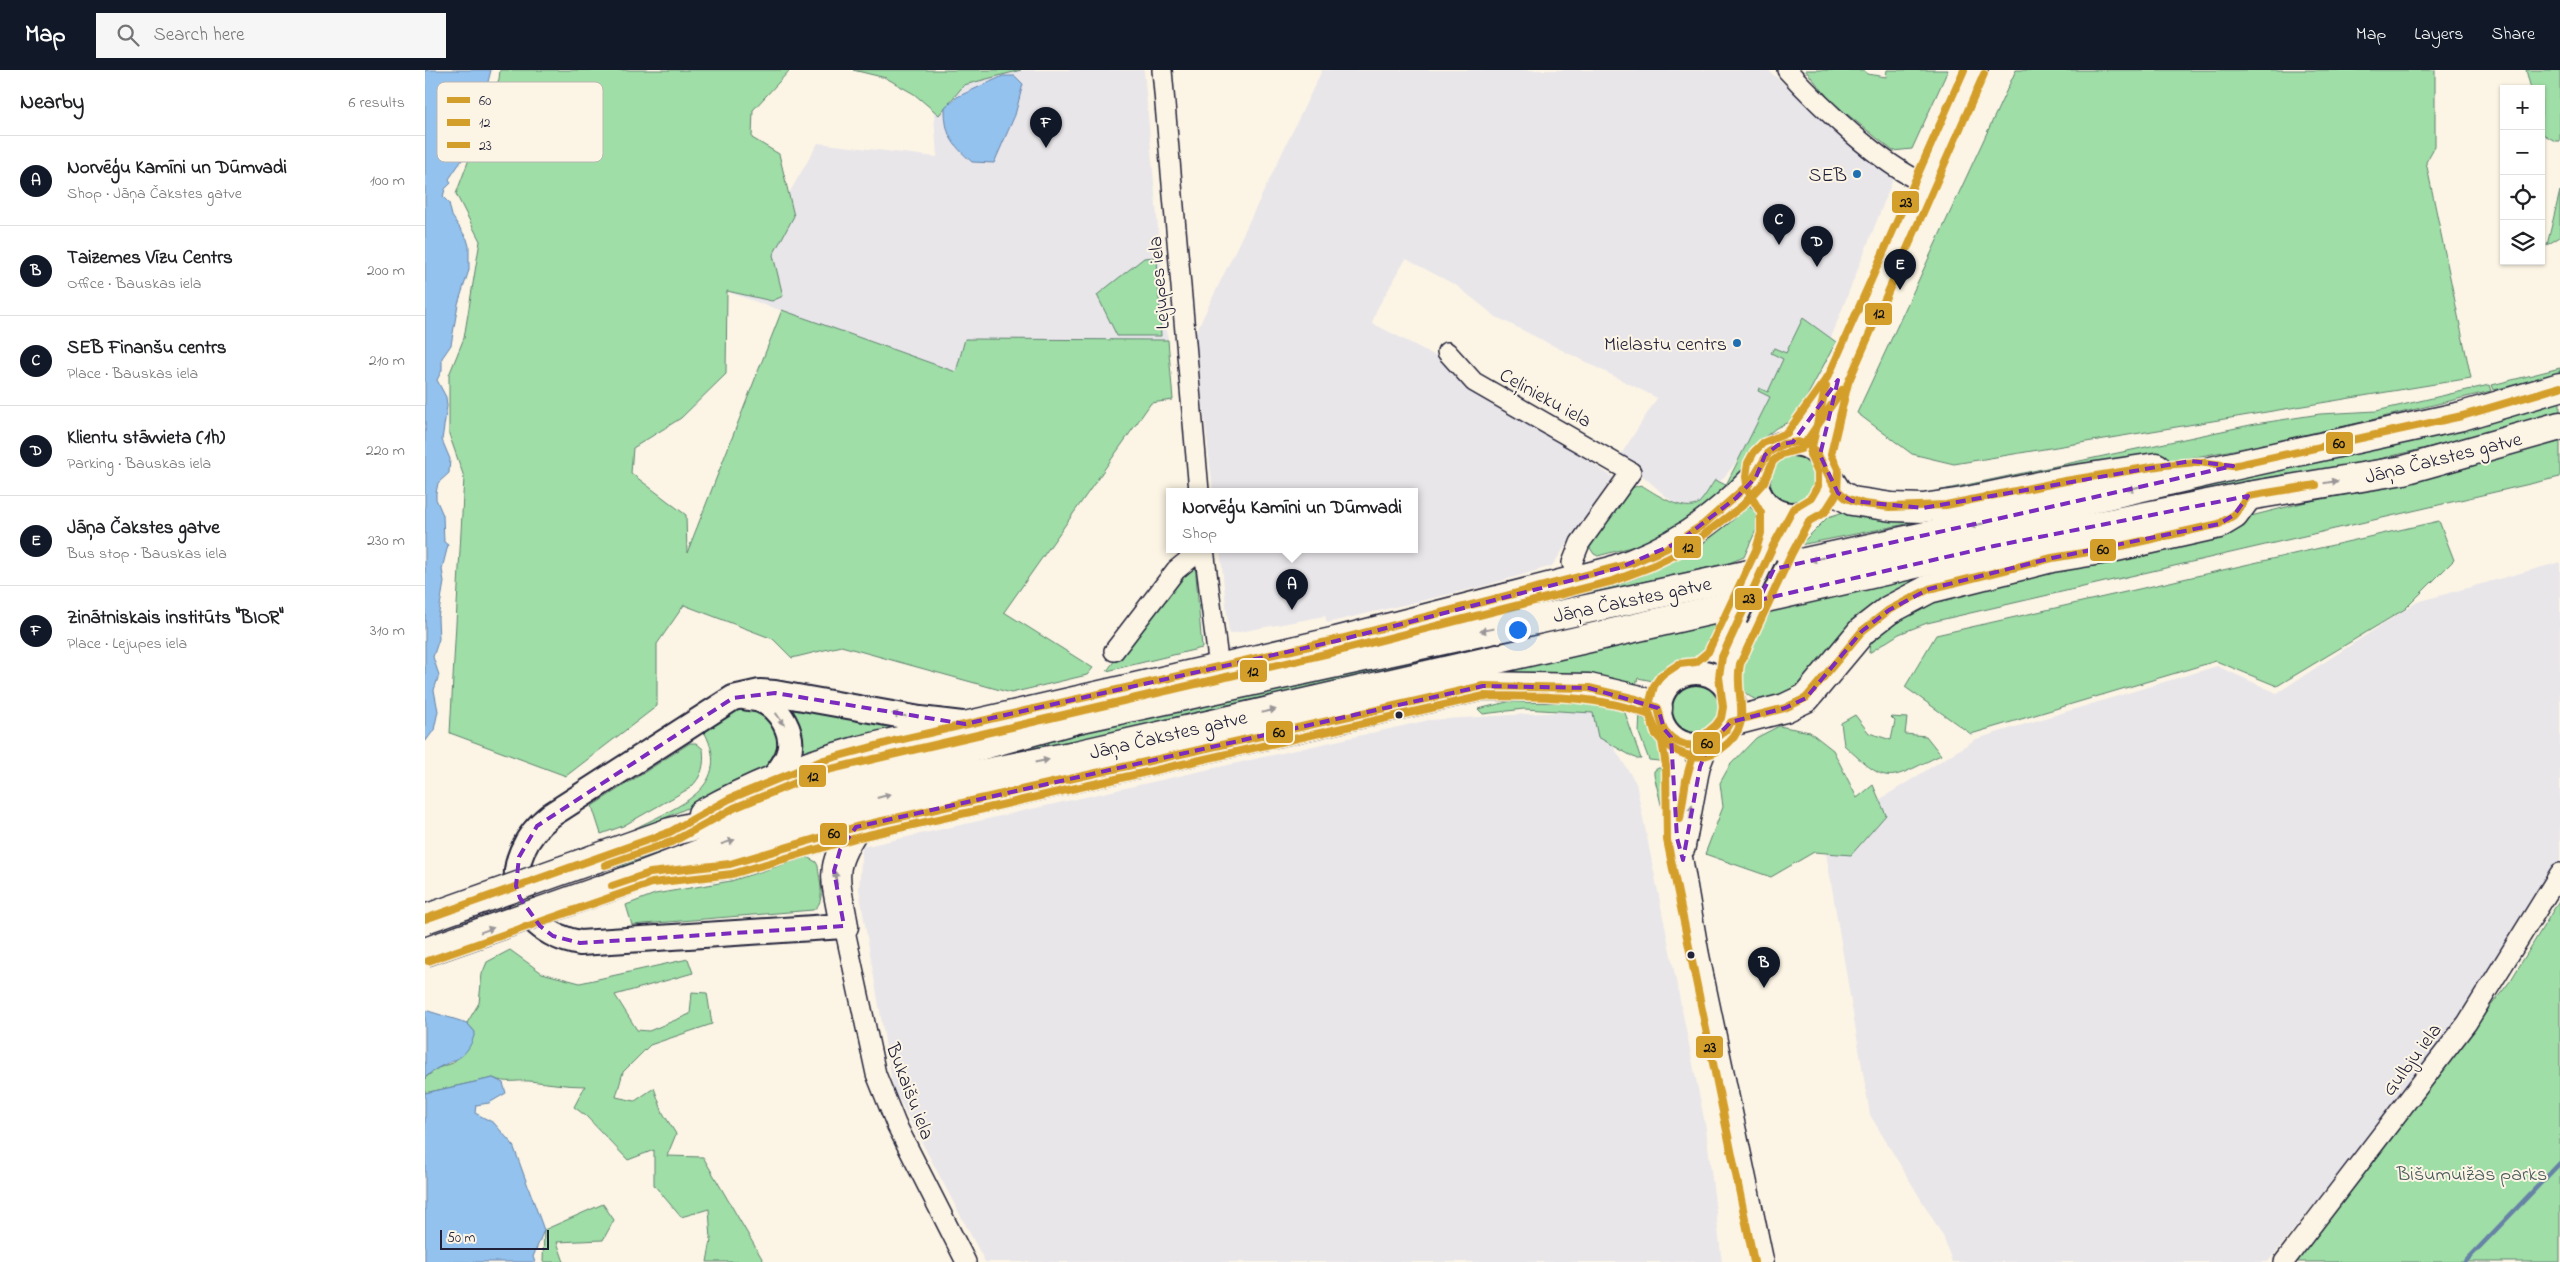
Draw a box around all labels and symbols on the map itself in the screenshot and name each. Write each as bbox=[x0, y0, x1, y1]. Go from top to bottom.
legend bbox=[437, 82, 603, 162]
text: 60 bbox=[479, 91, 491, 112]
pin: F bbox=[1030, 107, 1062, 148]
text: 12 bbox=[479, 113, 490, 134]
text: 23 bbox=[479, 136, 492, 157]
place label: SEB bbox=[1809, 162, 1847, 191]
marker: SEB bbox=[1851, 168, 1863, 180]
line badge: 23 bbox=[1891, 190, 1920, 214]
text: 23 bbox=[1899, 193, 1913, 214]
pin: C bbox=[1763, 204, 1795, 245]
pin: D bbox=[1801, 226, 1833, 267]
street label: Lejupes iela bbox=[1142, 235, 1179, 331]
pin: E bbox=[1884, 249, 1916, 290]
line badge: 12 bbox=[1864, 302, 1893, 326]
text: 12 bbox=[1873, 304, 1885, 325]
place label: Mielastu centrs bbox=[1604, 331, 1727, 360]
marker: Mielastu centrs bbox=[1731, 337, 1743, 349]
street label: Ceļinieku iela bbox=[1494, 362, 1596, 436]
street label: Jāņa Čakstes gatve bbox=[2362, 426, 2525, 494]
line badge: 60 bbox=[2325, 431, 2354, 455]
text: 60 bbox=[2332, 434, 2345, 455]
one-way arrow bbox=[2323, 478, 2339, 486]
one-way arrow bbox=[2127, 484, 2142, 492]
one-way arrow bbox=[1969, 521, 1984, 529]
line badge: 12 bbox=[1673, 535, 1702, 559]
text: 12 bbox=[1682, 538, 1694, 559]
line badge: 60 bbox=[2089, 538, 2117, 562]
text: 60 bbox=[2096, 540, 2109, 561]
one-way arrow bbox=[1810, 555, 1825, 563]
pin: A bbox=[1276, 569, 1308, 610]
street label: Jāņa Čakstes gatve bbox=[1551, 571, 1714, 633]
line badge: 23 bbox=[1734, 587, 1763, 611]
text: 23 bbox=[1742, 589, 1756, 610]
your location bbox=[1505, 617, 1531, 643]
one-way arrow bbox=[1479, 627, 1495, 635]
line badge: 12 bbox=[1239, 659, 1268, 683]
text: 12 bbox=[1247, 662, 1259, 683]
street label: Jāņa Čakstes gatve bbox=[1087, 704, 1250, 770]
one-way arrow bbox=[1262, 707, 1277, 715]
unlabelled marker bbox=[1394, 710, 1404, 720]
one-way arrow bbox=[891, 711, 907, 719]
one-way arrow bbox=[775, 712, 785, 726]
line badge: 60 bbox=[1265, 720, 1294, 744]
text: 60 bbox=[1272, 723, 1285, 744]
line badge: 60 bbox=[1692, 731, 1721, 755]
text: 60 bbox=[1700, 734, 1713, 755]
one-way arrow bbox=[1035, 757, 1050, 765]
line badge: 12 bbox=[798, 764, 827, 788]
text: 12 bbox=[807, 767, 819, 788]
one-way arrow bbox=[876, 792, 891, 800]
one-way arrow bbox=[1687, 804, 1695, 820]
line badge: 60 bbox=[819, 822, 848, 846]
text: 60 bbox=[827, 824, 840, 845]
one-way arrow bbox=[721, 838, 736, 846]
one-way arrow bbox=[832, 870, 840, 886]
one-way arrow bbox=[480, 926, 495, 933]
pin: B bbox=[1748, 947, 1780, 988]
unlabelled marker bbox=[1686, 950, 1696, 960]
street label: Gulbju iela bbox=[2376, 1018, 2450, 1103]
line badge: 23 bbox=[1695, 1035, 1724, 1059]
street label: Bukaišu iela bbox=[877, 1038, 940, 1144]
text: 23 bbox=[1703, 1038, 1717, 1059]
park label: Bišumuižas parks bbox=[2396, 1161, 2547, 1190]
scale bar bbox=[440, 1227, 549, 1250]

